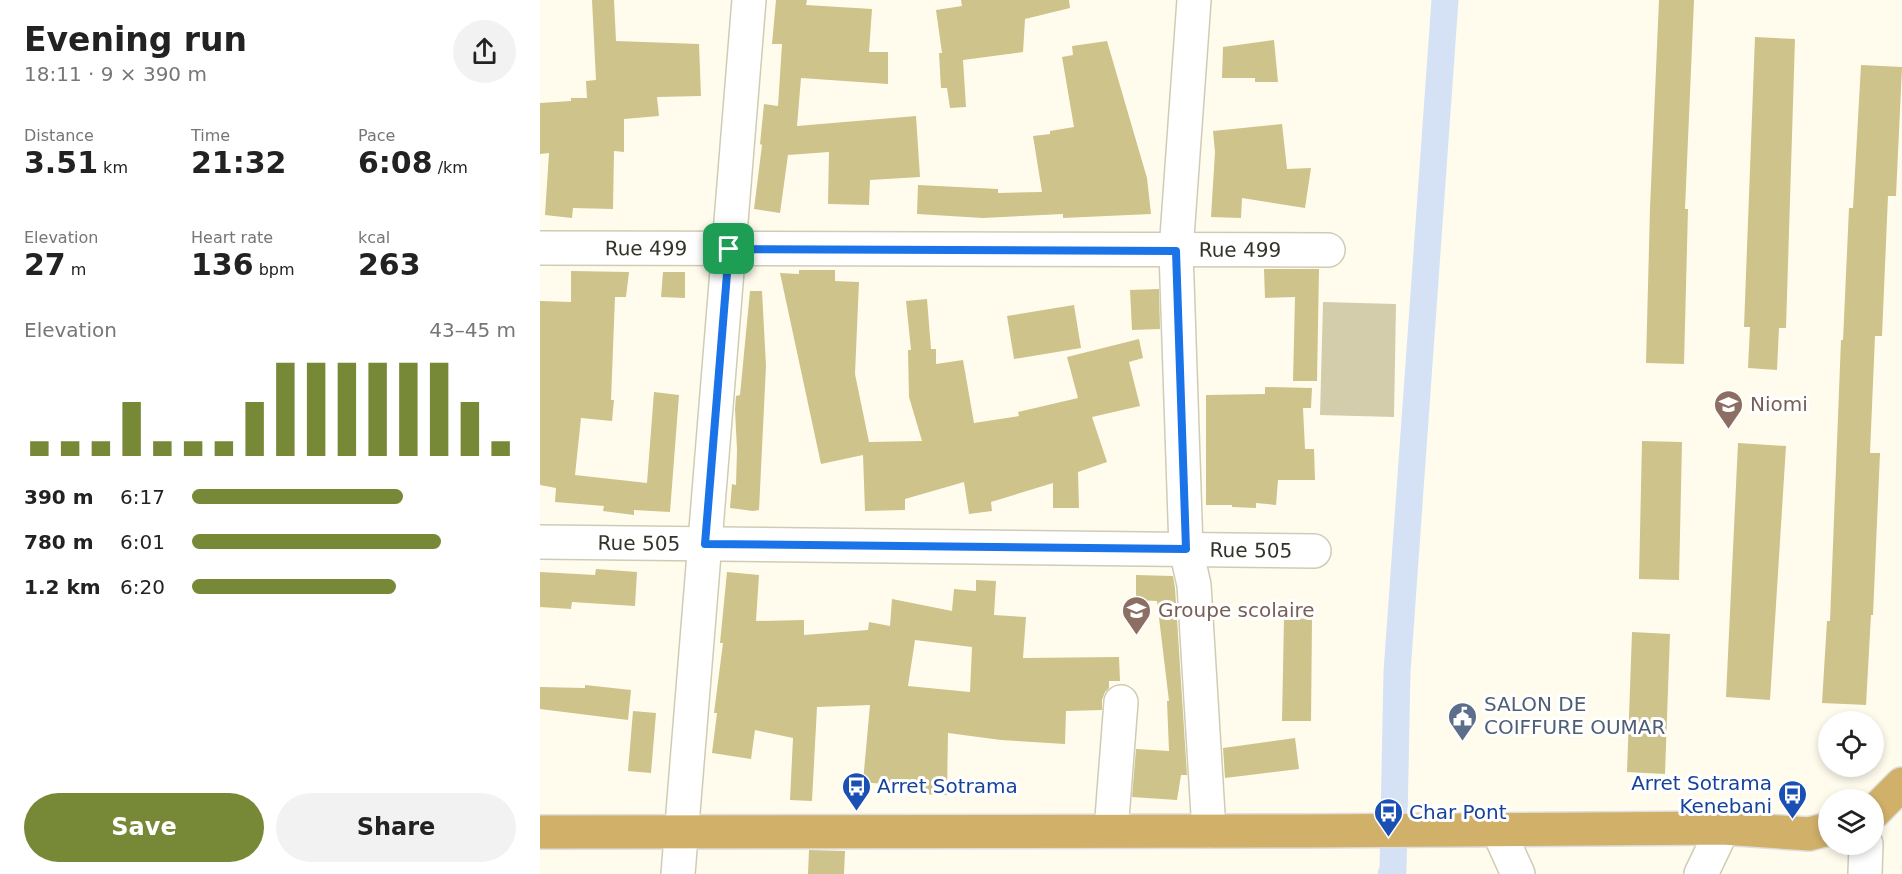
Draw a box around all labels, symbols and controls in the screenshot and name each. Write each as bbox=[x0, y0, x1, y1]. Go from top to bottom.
text: Evening run bbox=[24, 20, 247, 59]
button: share bbox=[453, 20, 516, 83]
text: 18:11 · 9 × 390 m bbox=[24, 62, 207, 86]
text: Distance bbox=[24, 126, 94, 145]
text: Time bbox=[191, 126, 230, 145]
text: Pace bbox=[358, 126, 395, 145]
text: 3.51 bbox=[24, 145, 98, 180]
text: 21:32 bbox=[191, 145, 287, 180]
text: 6:08 bbox=[358, 145, 433, 180]
text: km bbox=[98, 158, 128, 177]
text: /km bbox=[433, 158, 468, 177]
pin bbox=[703, 223, 754, 274]
text: Elevation bbox=[24, 228, 98, 247]
text: Heart rate bbox=[191, 228, 273, 247]
text: kcal bbox=[358, 228, 390, 247]
icon: arrive bbox=[712, 232, 745, 265]
street label: Rue 499 bbox=[605, 236, 687, 260]
street label: Rue 499 bbox=[1199, 238, 1281, 262]
text: 27 bbox=[24, 247, 66, 282]
text: 136 bbox=[191, 247, 254, 282]
text: 263 bbox=[358, 247, 421, 282]
text: m bbox=[66, 260, 86, 279]
text: bpm bbox=[254, 260, 295, 279]
text: Elevation bbox=[24, 318, 117, 342]
text: 43–45 m bbox=[429, 318, 516, 342]
school or university icon: Niomi bbox=[1713, 388, 1745, 430]
place label: Niomi bbox=[1750, 392, 1808, 416]
text: 390 m bbox=[24, 485, 94, 509]
text: 6:17 bbox=[120, 485, 165, 509]
text: 780 m bbox=[24, 530, 94, 554]
text: 6:01 bbox=[120, 530, 165, 554]
street label: Rue 505 bbox=[598, 531, 680, 556]
street label: Rue 505 bbox=[1210, 538, 1292, 563]
text: 1.2 km bbox=[24, 575, 101, 599]
text: 6:20 bbox=[120, 575, 165, 599]
school or university icon: Groupe scolaire bbox=[1121, 594, 1153, 636]
place label: Groupe scolaire bbox=[1158, 598, 1315, 622]
place label: SALON DE COIFFURE OUMAR bbox=[1484, 692, 1665, 739]
public building icon: SALON DE COIFFURE OUMAR bbox=[1447, 700, 1479, 742]
map controls bbox=[1818, 711, 1884, 855]
button: locate bbox=[1818, 711, 1884, 777]
bus stop icon: Arret Sotrama bbox=[840, 770, 872, 812]
place label: Arret Sotrama Kenebani bbox=[1631, 771, 1772, 818]
place label: Arret Sotrama bbox=[877, 774, 1018, 798]
bus stop icon: Arret Sotrama Kenebani bbox=[1777, 778, 1809, 820]
button: layers bbox=[1818, 789, 1884, 855]
button: Save bbox=[24, 793, 264, 862]
button: Share bbox=[276, 793, 516, 862]
bus stop icon: Char Pont bbox=[1372, 796, 1404, 838]
place label: Char Pont bbox=[1409, 800, 1507, 824]

